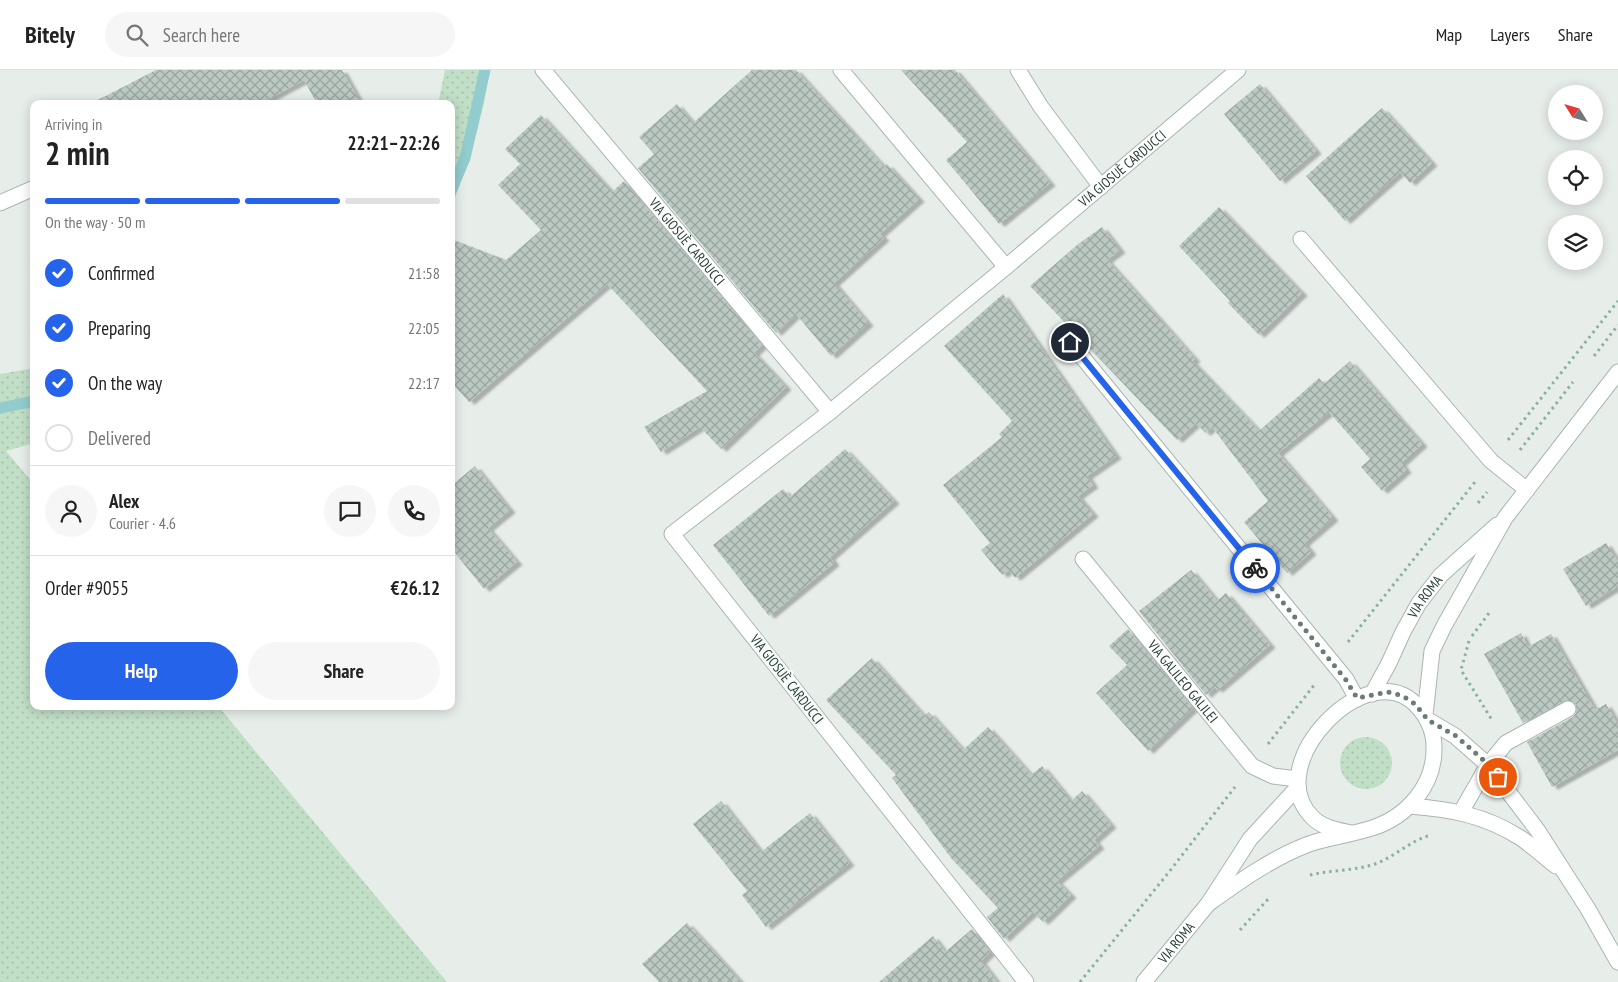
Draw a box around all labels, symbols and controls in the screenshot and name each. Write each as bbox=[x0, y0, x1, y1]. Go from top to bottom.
search box bbox=[105, 12, 455, 57]
text: Bitely bbox=[25, 19, 75, 50]
icon: search bbox=[123, 21, 151, 49]
text: Search here bbox=[163, 23, 240, 47]
text: Map bbox=[1436, 23, 1462, 46]
text: Layers bbox=[1490, 23, 1530, 46]
text: Share bbox=[1558, 23, 1593, 46]
north arrow bbox=[1548, 85, 1602, 140]
map controls bbox=[1548, 85, 1603, 270]
text: Arriving in bbox=[45, 114, 102, 134]
street label: VIA GIOSUÈ CARDUCCI bbox=[1074, 126, 1169, 211]
text: 22:21–22:26 bbox=[347, 131, 440, 155]
text: 2 min bbox=[45, 132, 110, 174]
button: locate bbox=[1548, 150, 1603, 205]
street label: VIA GIOSUÈ CARDUCCI bbox=[644, 193, 729, 289]
text: On the way · 50 m bbox=[45, 212, 145, 232]
button: layers bbox=[1548, 215, 1603, 270]
icon: check bbox=[45, 259, 73, 287]
text: Confirmed bbox=[88, 261, 155, 285]
text: 21:58 bbox=[408, 263, 440, 283]
icon: check bbox=[45, 314, 73, 342]
text: Preparing bbox=[88, 316, 151, 340]
text: 22:05 bbox=[408, 318, 440, 338]
pin bbox=[1049, 321, 1091, 363]
icon: home bbox=[1056, 328, 1084, 356]
icon: check bbox=[45, 369, 73, 397]
text: On the way bbox=[88, 371, 162, 395]
text: 22:17 bbox=[408, 373, 440, 393]
text: Delivered bbox=[88, 426, 151, 450]
button: person bbox=[45, 485, 97, 537]
button: chat bbox=[324, 485, 376, 537]
button: phone bbox=[388, 485, 440, 537]
text: Alex bbox=[109, 489, 139, 513]
text: Courier · 4.6 bbox=[109, 513, 176, 533]
courier bbox=[1230, 543, 1280, 593]
icon: bike bbox=[1241, 554, 1269, 582]
street label: VIA ROMA bbox=[1403, 571, 1447, 622]
text: Order #9055 bbox=[45, 576, 129, 600]
text: €26.12 bbox=[391, 576, 440, 600]
street label: VIA GIOSUÈ CARDUCCI bbox=[746, 630, 828, 727]
street label: VIA GALILEO GALILEI bbox=[1143, 636, 1222, 726]
button: Help bbox=[45, 642, 238, 700]
button: Share bbox=[248, 642, 440, 700]
pin bbox=[1477, 756, 1519, 798]
icon: bag bbox=[1484, 763, 1512, 791]
street label: VIA ROMA bbox=[1153, 918, 1199, 968]

